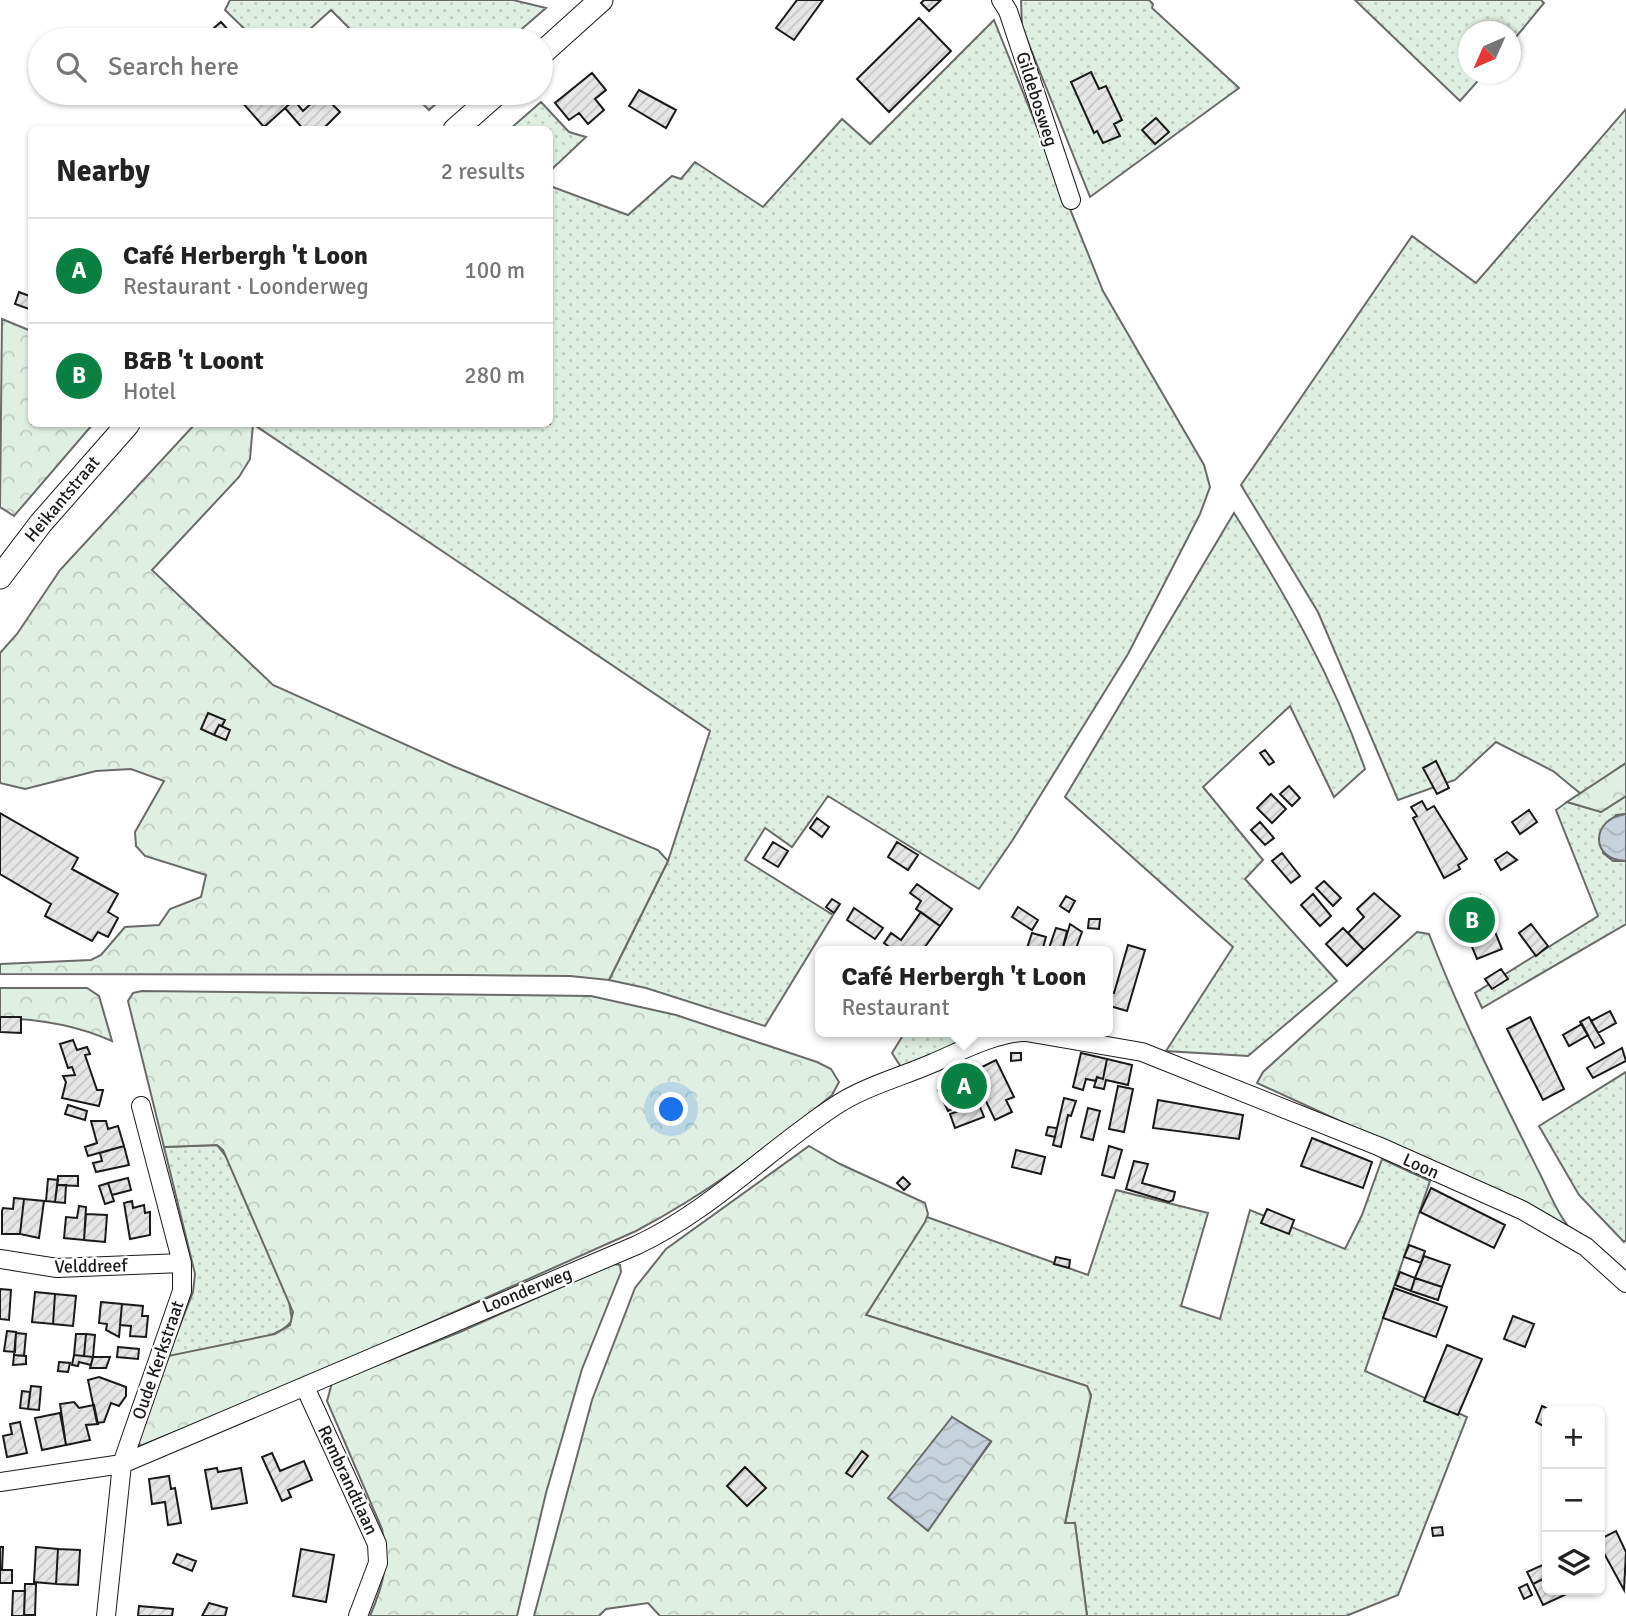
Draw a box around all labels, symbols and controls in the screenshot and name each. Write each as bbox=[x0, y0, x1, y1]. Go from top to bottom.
north arrow bbox=[1458, 21, 1521, 84]
search box bbox=[28, 28, 553, 105]
icon: search bbox=[52, 48, 90, 86]
street label: Gildebosweg bbox=[1011, 49, 1063, 149]
text: Search here bbox=[108, 51, 239, 83]
text: Nearby bbox=[56, 153, 150, 190]
text: 2 results bbox=[441, 157, 525, 186]
text: Café Herbergh 't Loon bbox=[123, 240, 368, 272]
text: A bbox=[72, 256, 86, 285]
text: 100 m bbox=[464, 256, 525, 285]
text: Restaurant · Loonderweg bbox=[123, 272, 369, 301]
text: B&B 't Loont bbox=[123, 345, 264, 377]
text: B bbox=[72, 361, 86, 390]
text: 280 m bbox=[464, 361, 525, 390]
text: Hotel bbox=[123, 377, 176, 406]
street label: Heikantstraat bbox=[20, 452, 104, 546]
pin: B bbox=[1449, 894, 1495, 946]
popup bbox=[815, 946, 1113, 1037]
text: Café Herbergh 't Loon bbox=[842, 961, 1086, 993]
text: Restaurant bbox=[842, 993, 949, 1022]
pin: A bbox=[941, 1060, 987, 1112]
your location bbox=[654, 1092, 688, 1126]
street label: Loon bbox=[1399, 1148, 1443, 1184]
street label: Velddreef bbox=[54, 1254, 129, 1278]
street label: Loonderweg bbox=[479, 1262, 575, 1318]
street label: Oude Kerkstraat bbox=[127, 1298, 189, 1422]
map controls bbox=[1542, 1406, 1605, 1595]
button: + bbox=[1542, 1406, 1605, 1469]
street label: Rembrandtlaan bbox=[313, 1422, 383, 1538]
button: − bbox=[1542, 1469, 1605, 1532]
button: layers bbox=[1542, 1532, 1605, 1595]

